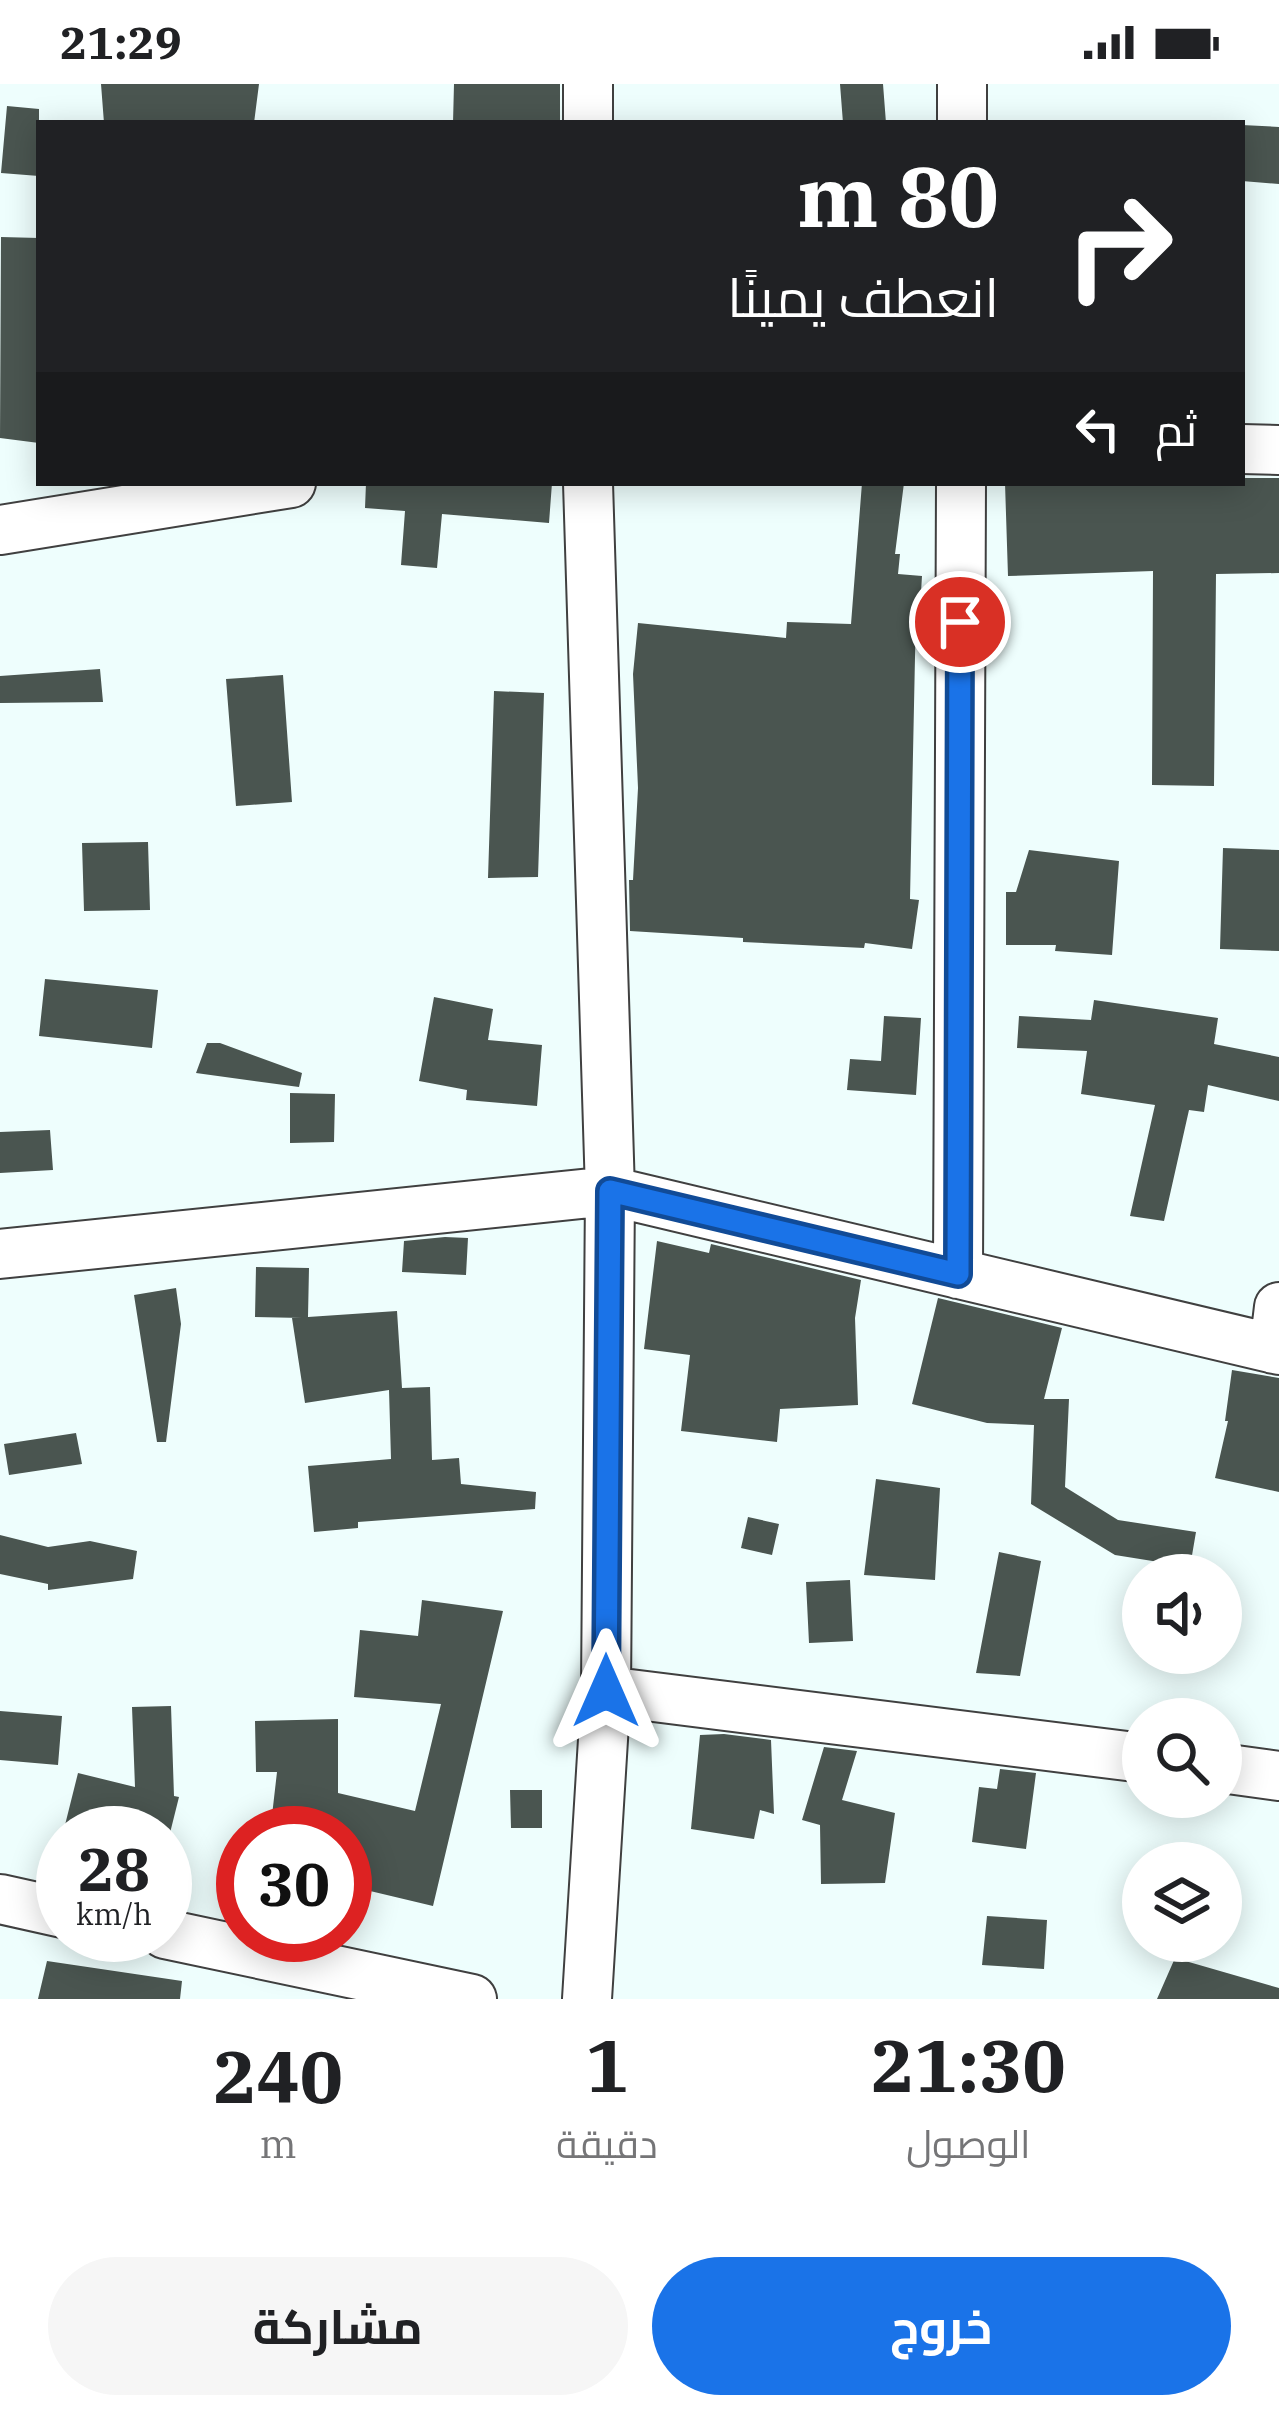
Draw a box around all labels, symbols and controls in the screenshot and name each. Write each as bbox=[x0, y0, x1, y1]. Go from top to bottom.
text: 21:29 bbox=[60, 13, 182, 71]
text: 80 m bbox=[797, 141, 999, 250]
icon: right bbox=[1041, 168, 1197, 324]
text: انعطف يمينًا bbox=[727, 262, 999, 332]
icon: left bbox=[1065, 396, 1131, 462]
text: ثم bbox=[1155, 400, 1197, 458]
pin bbox=[909, 571, 1011, 673]
icon: arrive bbox=[927, 589, 993, 655]
map controls bbox=[1122, 1554, 1242, 1962]
button: sound bbox=[1122, 1554, 1242, 1674]
position arrow bbox=[543, 1628, 669, 1754]
button: search bbox=[1122, 1698, 1242, 1818]
speed limit sign: 30 bbox=[216, 1806, 372, 1962]
text: 28 bbox=[78, 1829, 150, 1908]
button: layers bbox=[1122, 1842, 1242, 1962]
text: km/h bbox=[76, 1894, 152, 1933]
text: 1 bbox=[585, 2018, 629, 2112]
text: 21:30 bbox=[871, 2018, 1066, 2112]
text: 240 bbox=[213, 2029, 343, 2123]
text: m bbox=[260, 2118, 297, 2169]
text: دقيقة bbox=[556, 2118, 658, 2169]
text: الوصول bbox=[906, 2118, 1030, 2169]
button: مشاركة bbox=[48, 2257, 628, 2395]
button: خروج bbox=[652, 2257, 1231, 2395]

